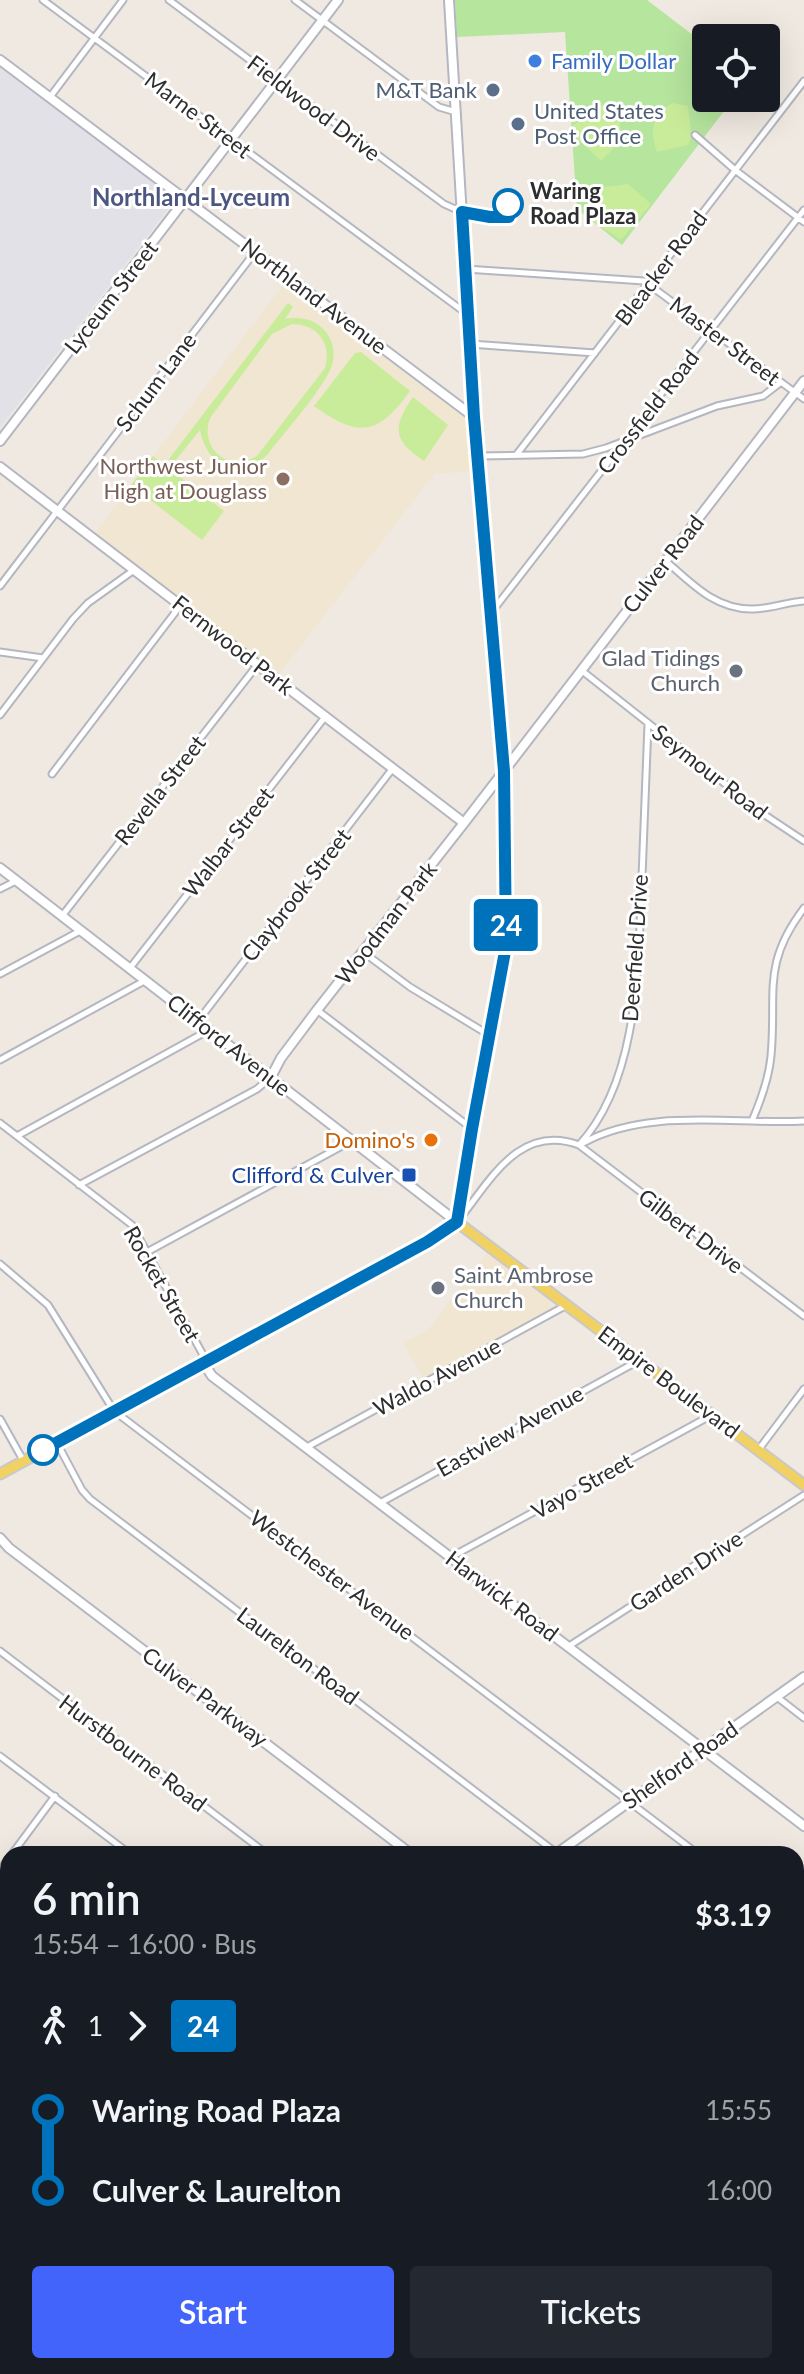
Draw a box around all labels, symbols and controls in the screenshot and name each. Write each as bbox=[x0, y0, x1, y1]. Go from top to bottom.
map controls bbox=[692, 24, 780, 112]
button: locate bbox=[692, 24, 780, 112]
place label: Family Dollar bbox=[551, 47, 676, 74]
street label: Fieldwood Drive bbox=[243, 49, 386, 166]
marker: Family Dollar bbox=[526, 52, 544, 70]
street label: Marne Street bbox=[140, 66, 257, 164]
place label: M&T Bank bbox=[376, 76, 478, 103]
marker: M&T Bank bbox=[484, 81, 502, 99]
place label: United States Post Office bbox=[534, 97, 664, 149]
marker: United States Post Office bbox=[509, 115, 527, 133]
place label: Waring Road Plaza bbox=[530, 177, 637, 229]
district label: Northland-Lyceum bbox=[92, 182, 290, 211]
marker: Waring Road Plaza bbox=[493, 189, 523, 219]
street label: Bleacker Road bbox=[609, 205, 712, 330]
street label: Northland Avenue bbox=[236, 232, 393, 359]
street label: Lyceum Street bbox=[58, 235, 163, 359]
street label: Master Street bbox=[665, 290, 786, 391]
street label: Schum Lane bbox=[110, 327, 202, 436]
street label: Crossfield Road bbox=[591, 344, 704, 479]
place label: Northwest Junior High at Douglass bbox=[100, 452, 267, 504]
marker: Northwest Junior High at Douglass bbox=[274, 470, 292, 488]
street label: Culver Road bbox=[616, 509, 709, 618]
street label: Fernwood Park bbox=[167, 589, 300, 701]
place label: Glad Tidings Church bbox=[602, 644, 720, 696]
marker: Glad Tidings Church bbox=[727, 662, 745, 680]
street label: Seymour Road bbox=[647, 718, 774, 825]
street label: Revella Street bbox=[108, 729, 211, 850]
street label: Walbar Street bbox=[176, 781, 279, 902]
street label: Claybrook Street bbox=[235, 823, 356, 967]
street label: Woodman Park bbox=[329, 855, 443, 990]
street label: Deerfield Drive bbox=[616, 873, 653, 1023]
line badge: 24 bbox=[470, 899, 542, 951]
text: 24 bbox=[490, 908, 522, 942]
street label: Clifford Avenue bbox=[162, 988, 297, 1101]
place label: Domino's bbox=[324, 1126, 415, 1153]
marker: Domino's bbox=[422, 1131, 440, 1149]
place label: Clifford & Culver bbox=[232, 1161, 393, 1188]
marker: Clifford & Culver bbox=[400, 1166, 418, 1184]
street label: Gilbert Drive bbox=[634, 1182, 749, 1279]
street label: Rocket Street bbox=[118, 1221, 207, 1347]
place label: Saint Ambrose Church bbox=[454, 1261, 593, 1313]
marker: Saint Ambrose Church bbox=[429, 1279, 447, 1297]
street label: Empire Boulevard bbox=[593, 1320, 745, 1444]
street label: Waldo Avenue bbox=[369, 1332, 505, 1421]
street label: Eastview Avenue bbox=[432, 1379, 588, 1482]
unlabelled marker bbox=[28, 1435, 58, 1465]
street label: Vayo Street bbox=[527, 1447, 637, 1524]
street label: Westchester Avenue bbox=[245, 1504, 420, 1645]
street label: Garden Drive bbox=[624, 1524, 747, 1617]
street label: Harwick Road bbox=[441, 1544, 564, 1647]
street label: Laurelton Road bbox=[232, 1601, 365, 1710]
street label: Culver Parkway bbox=[137, 1641, 274, 1753]
street label: Hurstbourne Road bbox=[54, 1688, 212, 1817]
street label: Shelford Road bbox=[617, 1715, 743, 1814]
text: 6 min bbox=[32, 1872, 141, 1924]
text: $3.19 bbox=[695, 1896, 772, 1932]
text: 15:54 – 16:00 · Bus bbox=[32, 1928, 256, 1960]
icon: walk bbox=[32, 2004, 76, 2048]
icon: forward bbox=[115, 2004, 159, 2048]
text: 24 bbox=[187, 2009, 220, 2043]
text: 1 bbox=[88, 2010, 103, 2042]
text: Waring Road Plaza bbox=[92, 2092, 341, 2128]
text: 15:55 bbox=[705, 2094, 772, 2126]
text: Culver & Laurelton bbox=[92, 2172, 341, 2208]
text: 16:00 bbox=[705, 2174, 772, 2206]
button: Start bbox=[32, 2266, 394, 2358]
button: Tickets bbox=[410, 2266, 772, 2358]

